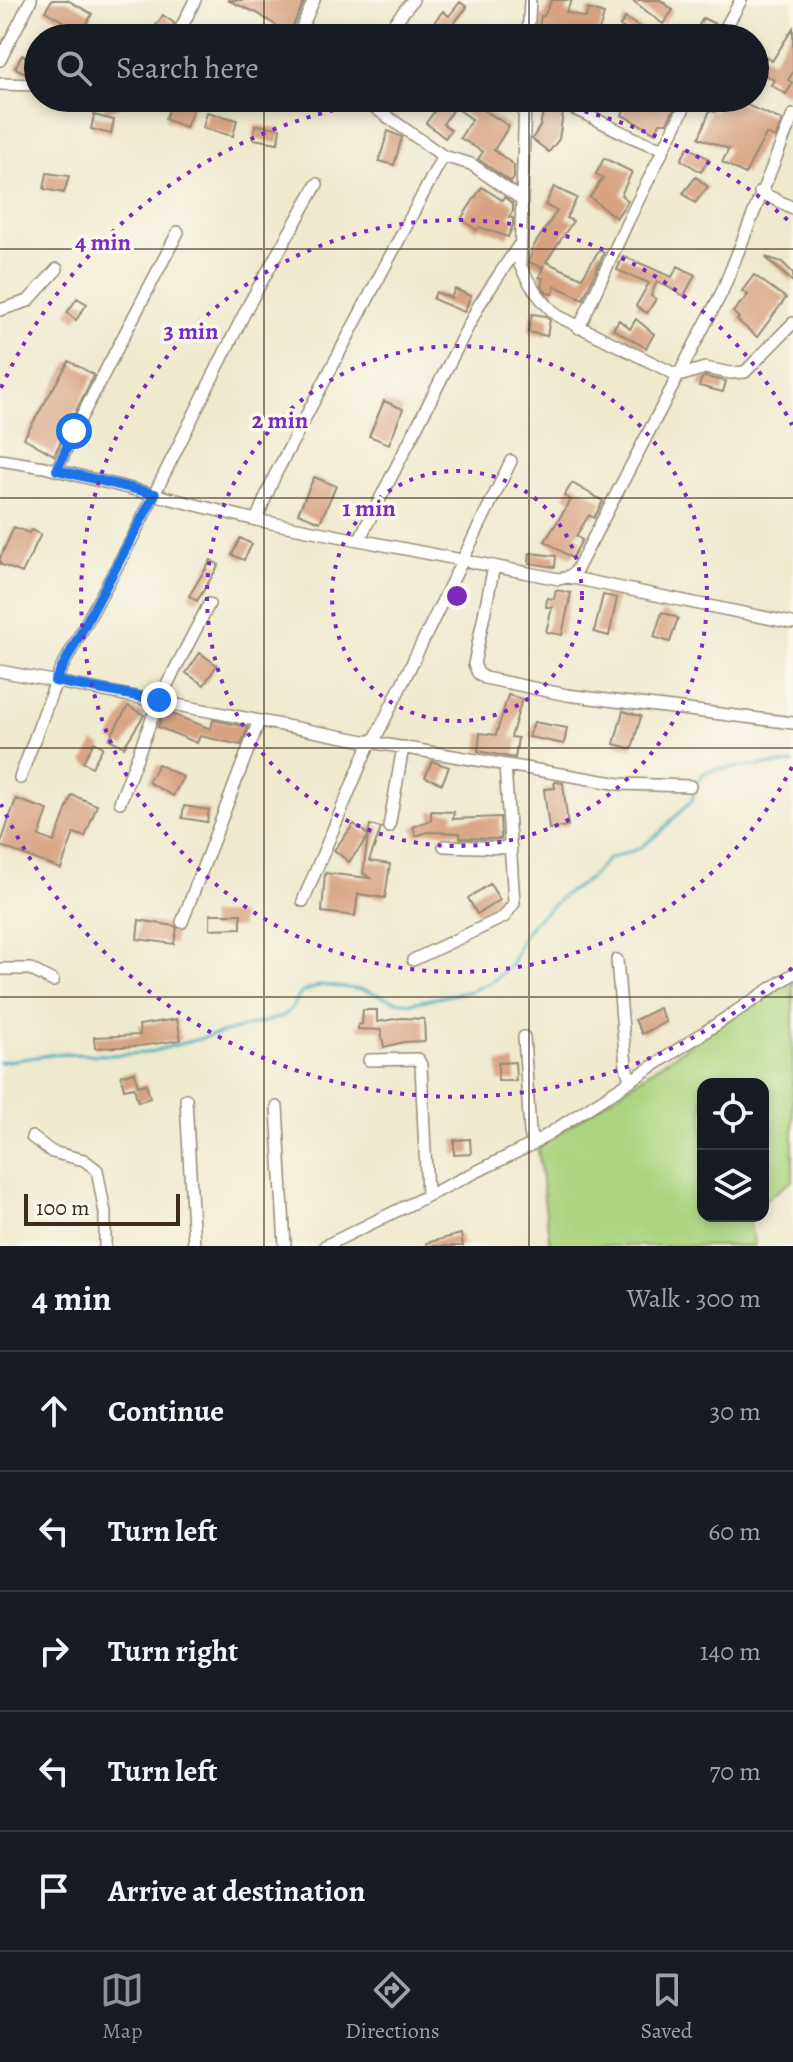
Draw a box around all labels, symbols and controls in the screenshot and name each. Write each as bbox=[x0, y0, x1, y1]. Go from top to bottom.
search box bbox=[24, 24, 769, 112]
icon: search bbox=[52, 46, 96, 90]
text: Search here bbox=[116, 48, 259, 88]
text: 4 min bbox=[75, 226, 132, 258]
text: 3 min bbox=[163, 315, 219, 347]
text: 2 min bbox=[252, 404, 309, 436]
route start bbox=[56, 413, 92, 449]
text: 1 min bbox=[342, 492, 396, 524]
centre of rings bbox=[443, 582, 471, 610]
route end bbox=[141, 682, 177, 718]
map controls bbox=[697, 1078, 769, 1222]
button: locate bbox=[697, 1078, 769, 1150]
button: layers bbox=[697, 1150, 769, 1222]
scale bar bbox=[24, 1190, 180, 1226]
text: 100 m bbox=[36, 1193, 90, 1223]
text: 4 min bbox=[32, 1275, 111, 1322]
text: Walk · 300 m bbox=[627, 1281, 761, 1316]
icon: ahead bbox=[32, 1389, 76, 1433]
text: Continue bbox=[108, 1391, 224, 1431]
text: 30 m bbox=[710, 1394, 761, 1429]
icon: left bbox=[32, 1509, 76, 1553]
text: Turn left bbox=[108, 1511, 217, 1551]
text: 60 m bbox=[708, 1514, 761, 1549]
icon: right bbox=[32, 1629, 76, 1673]
text: Turn right bbox=[108, 1631, 238, 1671]
text: 140 m bbox=[700, 1634, 761, 1669]
icon: left bbox=[32, 1749, 76, 1793]
text: Turn left bbox=[108, 1751, 217, 1791]
text: 70 m bbox=[709, 1754, 761, 1789]
icon: arrive bbox=[32, 1869, 76, 1913]
text: Arrive at destination bbox=[108, 1871, 365, 1911]
tab: Map bbox=[100, 1968, 144, 2046]
tab: Directions bbox=[345, 1968, 440, 2046]
tab: Saved bbox=[640, 1968, 693, 2046]

